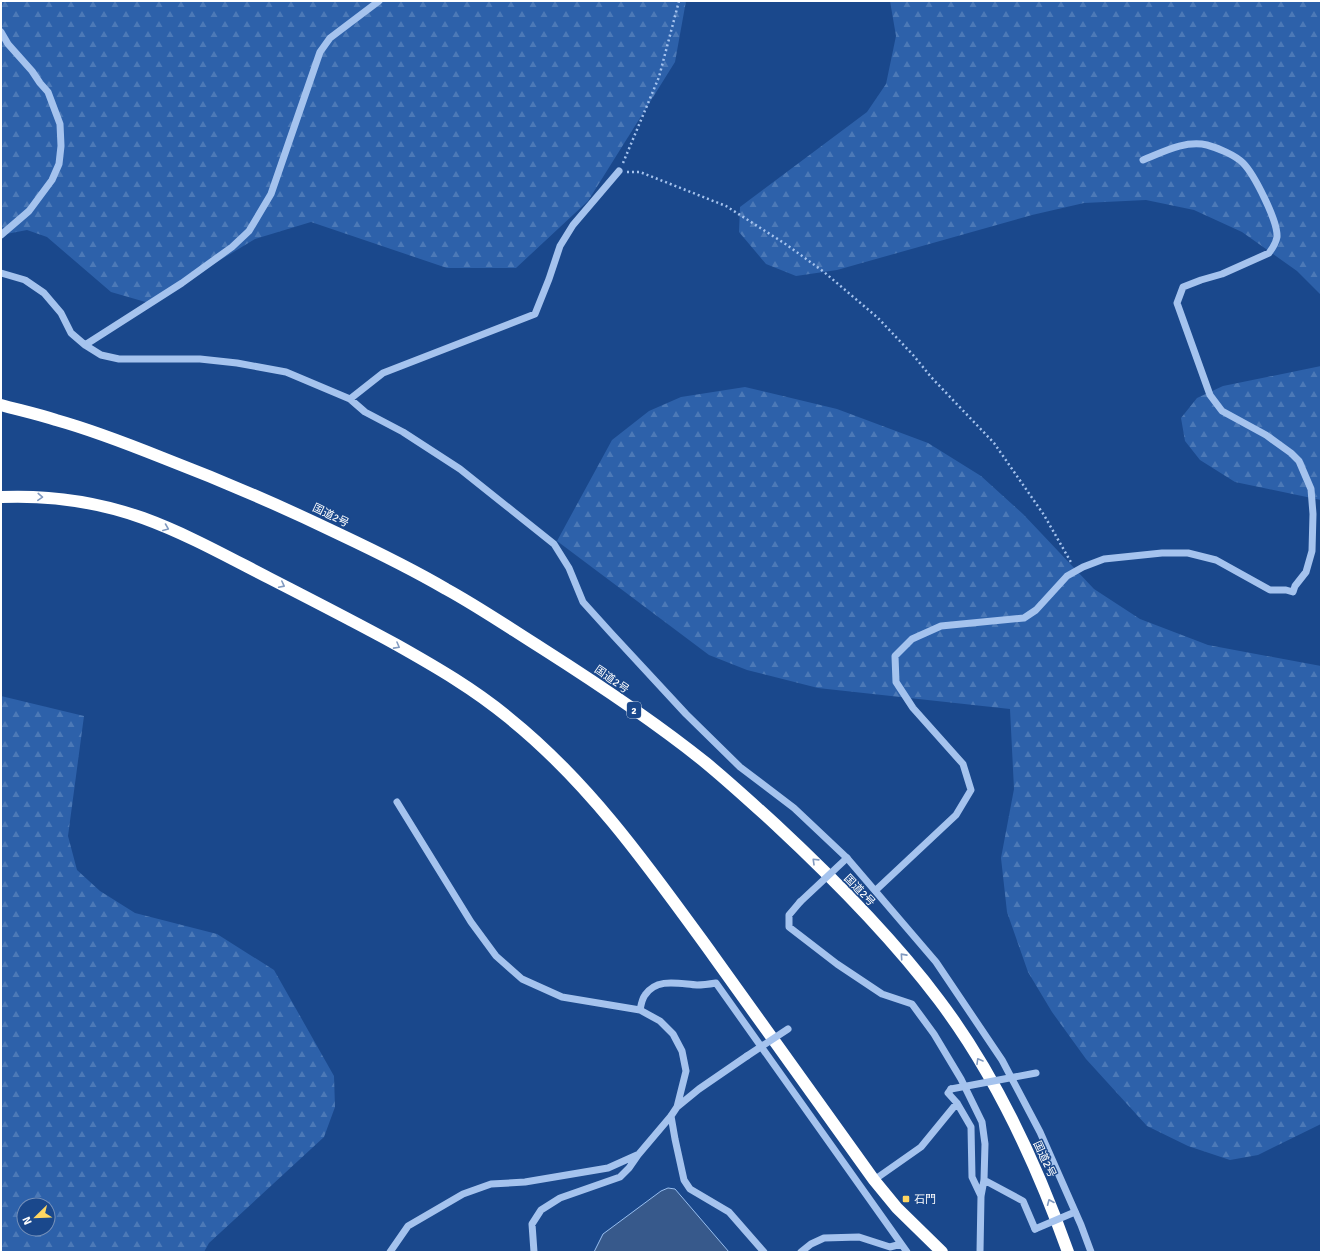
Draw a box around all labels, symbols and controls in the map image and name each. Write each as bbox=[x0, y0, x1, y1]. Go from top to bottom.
one-way arrow bbox=[37, 493, 43, 502]
street label: 国道2号 bbox=[310, 501, 351, 530]
one-way arrow bbox=[162, 523, 169, 531]
one-way arrow bbox=[278, 580, 286, 588]
one-way arrow bbox=[393, 641, 400, 648]
street label: 国道2号 bbox=[592, 663, 631, 696]
road number: 2 bbox=[627, 702, 641, 718]
one-way arrow bbox=[812, 859, 819, 866]
street label: 国道2号 bbox=[841, 872, 878, 909]
one-way arrow bbox=[901, 953, 908, 961]
one-way arrow bbox=[977, 1058, 984, 1065]
street label: 国道2号 bbox=[1030, 1139, 1059, 1180]
place label: 石門 bbox=[914, 1193, 936, 1206]
marker: 石門 bbox=[901, 1194, 911, 1204]
north arrow bbox=[16, 1197, 56, 1237]
one-way arrow bbox=[1047, 1199, 1055, 1207]
text: N bbox=[20, 1215, 35, 1227]

